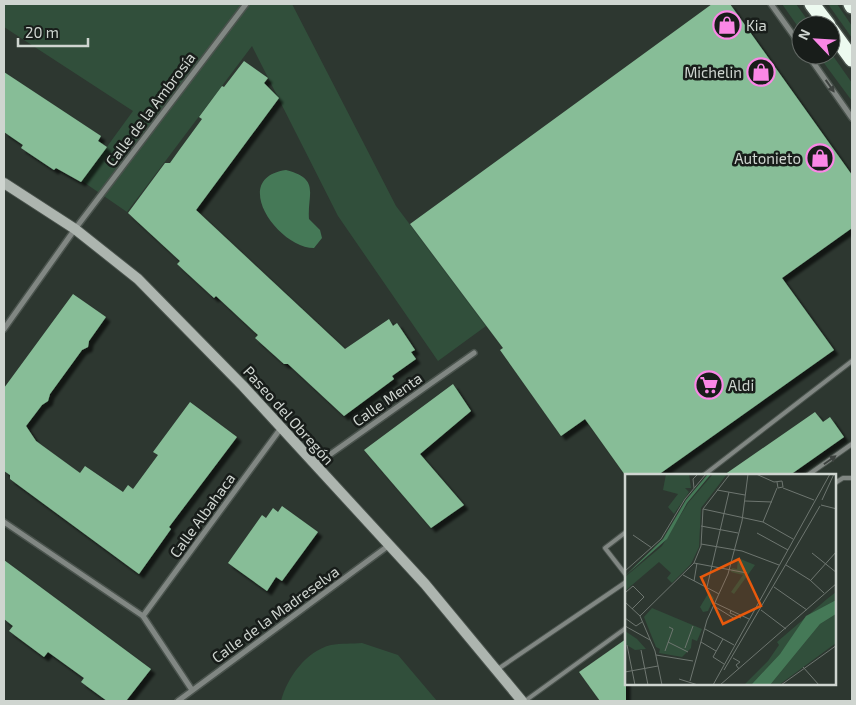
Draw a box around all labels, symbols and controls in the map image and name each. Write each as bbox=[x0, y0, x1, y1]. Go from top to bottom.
shop icon: Kia bbox=[712, 10, 742, 40]
scale bar bbox=[18, 15, 88, 47]
north arrow bbox=[791, 15, 841, 65]
place label: Kia bbox=[746, 16, 767, 34]
text: 20 m bbox=[25, 23, 59, 41]
text: N bbox=[794, 26, 814, 42]
street label: Calle de la Ambrosía bbox=[101, 49, 199, 169]
shop icon: Michelin bbox=[746, 57, 776, 87]
place label: Michelin bbox=[684, 63, 742, 81]
one-way arrow bbox=[825, 80, 835, 93]
shop icon: Autonieto bbox=[805, 143, 835, 173]
place label: Autonieto bbox=[734, 149, 801, 167]
street label: Paseo del Obregón bbox=[240, 362, 338, 468]
street label: Calle Menta bbox=[349, 368, 425, 430]
supermarket icon: Aldi bbox=[694, 370, 724, 400]
place label: Aldi bbox=[728, 376, 754, 394]
one-way arrow bbox=[823, 455, 837, 465]
street label: Calle Albahaca bbox=[165, 469, 239, 561]
inset map bbox=[625, 474, 836, 685]
street label: Calle de la Madreselva bbox=[208, 562, 342, 666]

